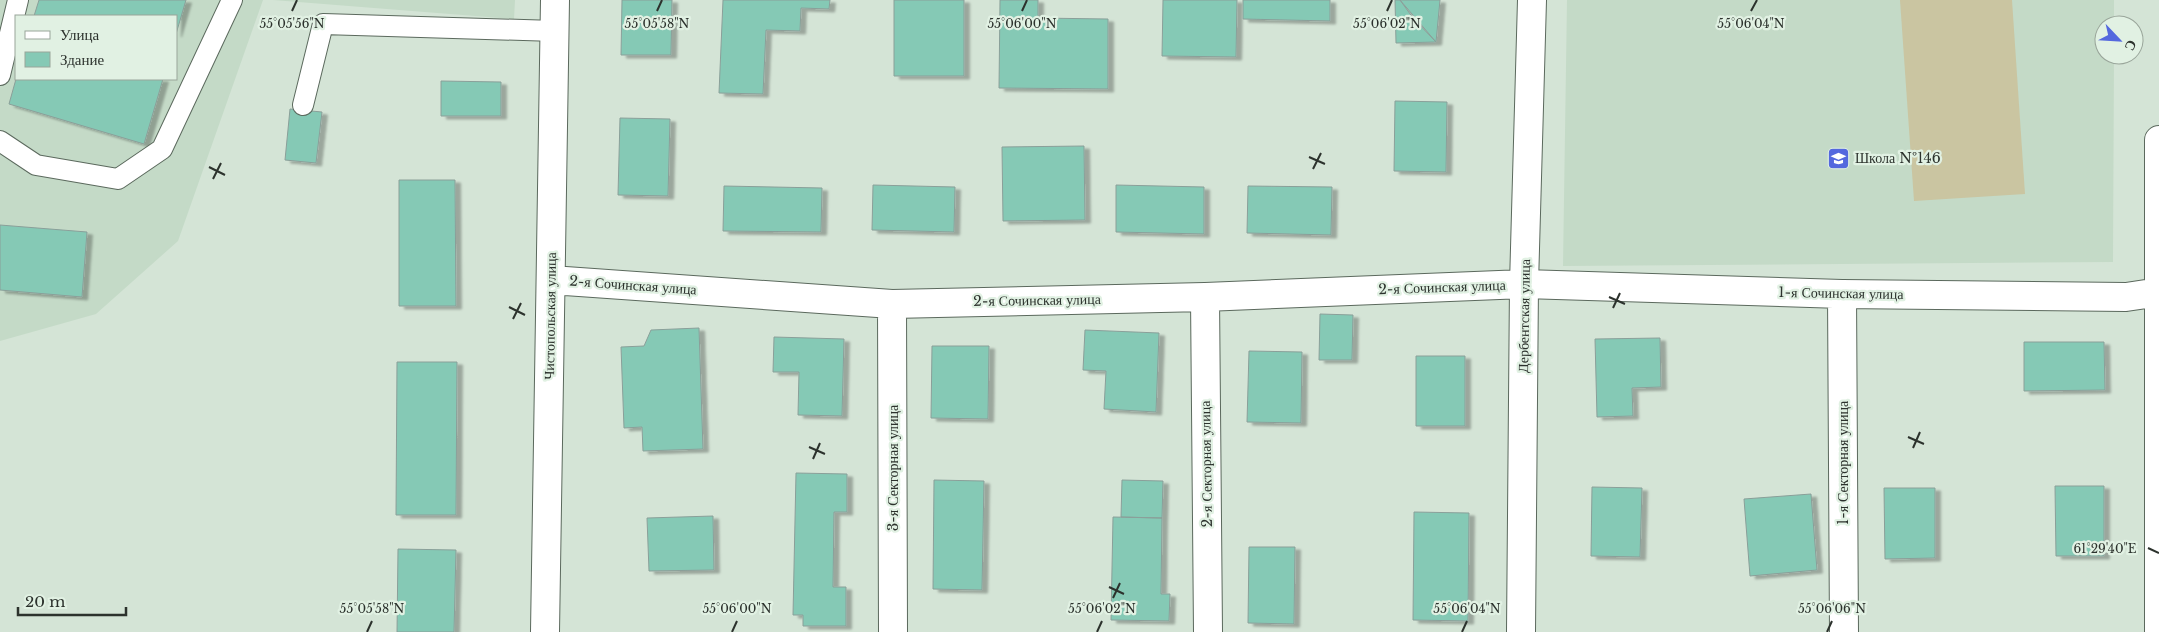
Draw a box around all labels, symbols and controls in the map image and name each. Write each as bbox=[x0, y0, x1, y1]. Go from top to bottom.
legend bbox=[15, 15, 178, 80]
north arrow bbox=[2094, 15, 2144, 65]
text: 55°05'56"N bbox=[259, 16, 325, 31]
text: 55°05'58"N bbox=[625, 16, 690, 31]
text: 55°06'00"N bbox=[987, 16, 1057, 31]
text: 55°06'02"N bbox=[1353, 16, 1421, 31]
text: 55°06'04"N bbox=[1717, 16, 1785, 31]
text: Улица bbox=[60, 25, 99, 44]
text: С bbox=[2120, 37, 2141, 54]
text: Здание bbox=[60, 50, 104, 69]
school or university icon: Школа №146 bbox=[1827, 146, 1851, 170]
place label: Школа №146 bbox=[1855, 149, 1941, 167]
street label: Чистопольская улица bbox=[540, 251, 560, 380]
street label: Дербентская улица bbox=[1514, 258, 1534, 373]
street label: 2-я Сочинская улица bbox=[569, 272, 698, 298]
street label: 2-я Сочинская улица bbox=[1378, 276, 1507, 298]
street label: 1-я Сочинская улица bbox=[1778, 283, 1905, 303]
street label: 2-я Сочинская улица bbox=[973, 290, 1102, 310]
street label: 2-я Секторная улица bbox=[1196, 400, 1216, 527]
street label: 1-я Секторная улица bbox=[1834, 400, 1852, 525]
street label: 3-я Секторная улица bbox=[884, 404, 902, 531]
text: 61°29'40"E bbox=[2073, 541, 2137, 556]
scale bar bbox=[18, 584, 125, 616]
text: 20 m bbox=[25, 592, 65, 611]
text: 55°05'58"N bbox=[340, 601, 405, 616]
text: 55°06'00"N bbox=[702, 601, 772, 616]
text: 55°06'02"N bbox=[1068, 601, 1136, 616]
text: 55°06'04"N bbox=[1433, 601, 1501, 616]
text: 55°06'06"N bbox=[1798, 601, 1866, 616]

